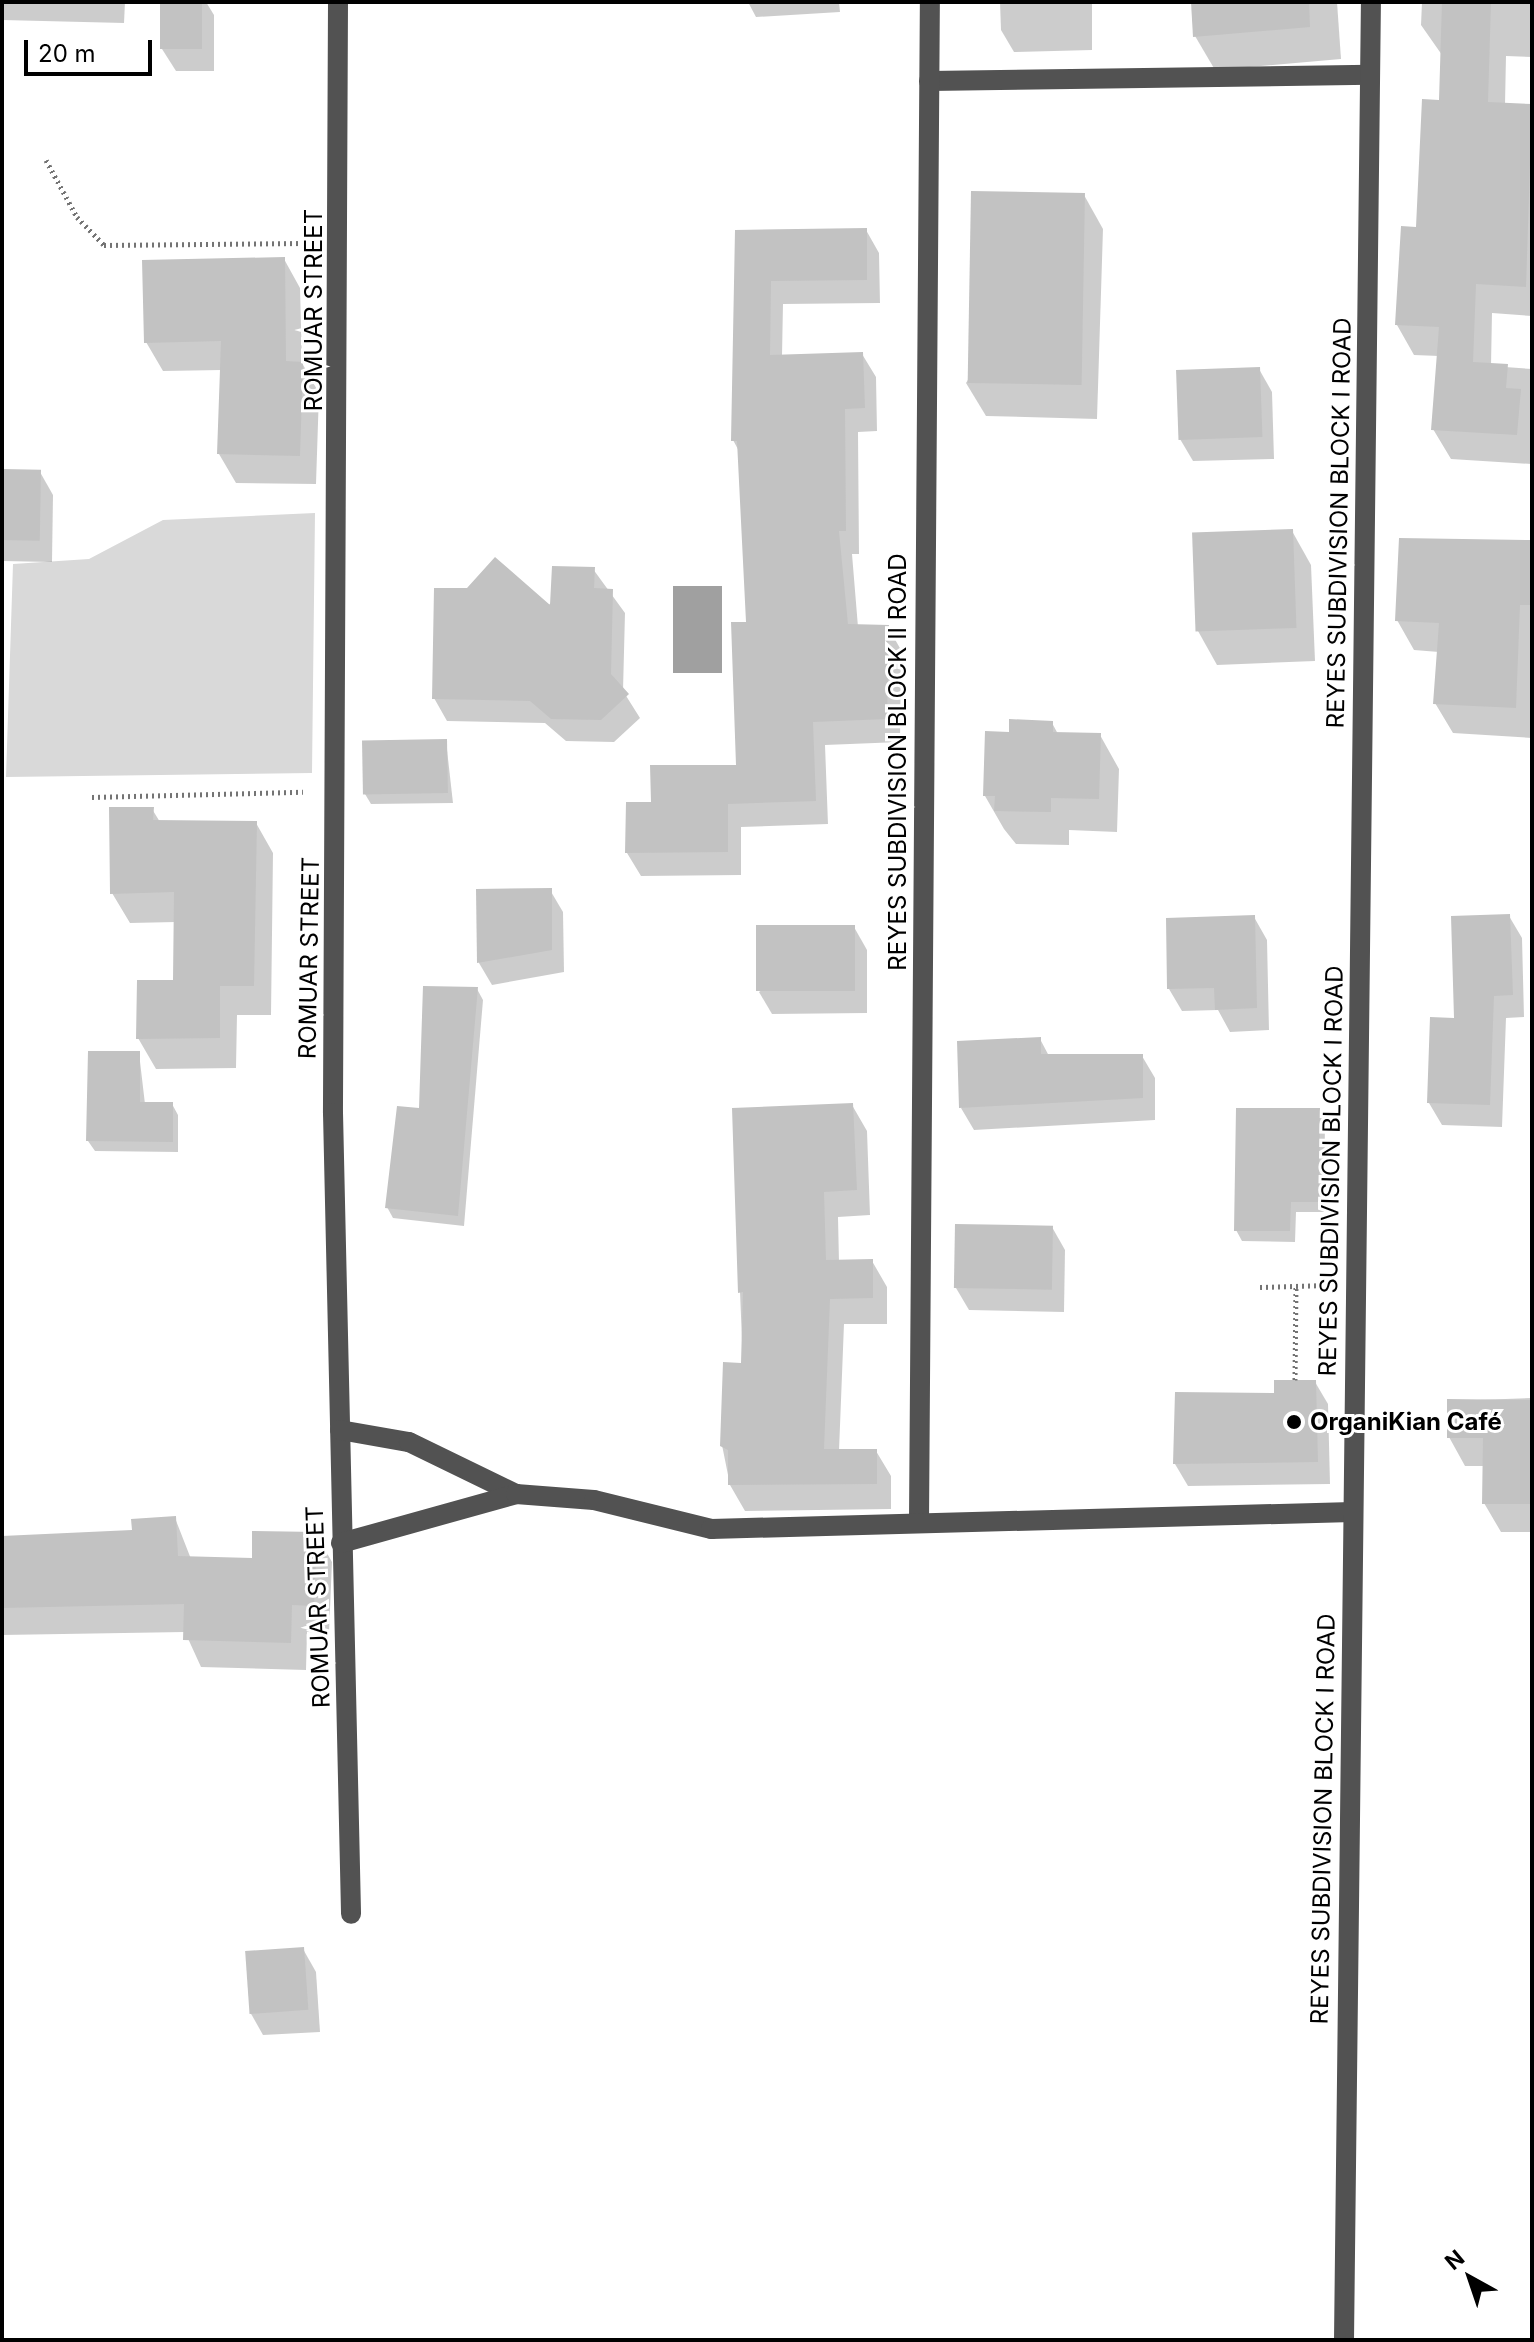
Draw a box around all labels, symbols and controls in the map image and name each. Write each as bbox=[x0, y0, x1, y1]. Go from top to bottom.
scale bar bbox=[28, 24, 156, 74]
text: 20 m bbox=[38, 39, 96, 68]
street label: ROMUAR STREET bbox=[300, 209, 328, 411]
street label: REYES SUBDIVISION BLOCK I ROAD bbox=[1321, 317, 1357, 729]
street label: REYES SUBDIVISION BLOCK II ROAD bbox=[884, 553, 912, 971]
street label: ROMUAR STREET bbox=[293, 857, 325, 1059]
street label: REYES SUBDIVISION BLOCK I ROAD bbox=[1313, 965, 1349, 1377]
place label: OrganiKian Café bbox=[1310, 1408, 1502, 1436]
marker: OrganiKian Café bbox=[1285, 1413, 1303, 1431]
street label: ROMUAR STREET bbox=[300, 1505, 336, 1709]
street label: REYES SUBDIVISION BLOCK I ROAD bbox=[1305, 1613, 1341, 2025]
north arrow bbox=[1430, 2238, 1510, 2318]
text: N bbox=[1440, 2244, 1469, 2275]

